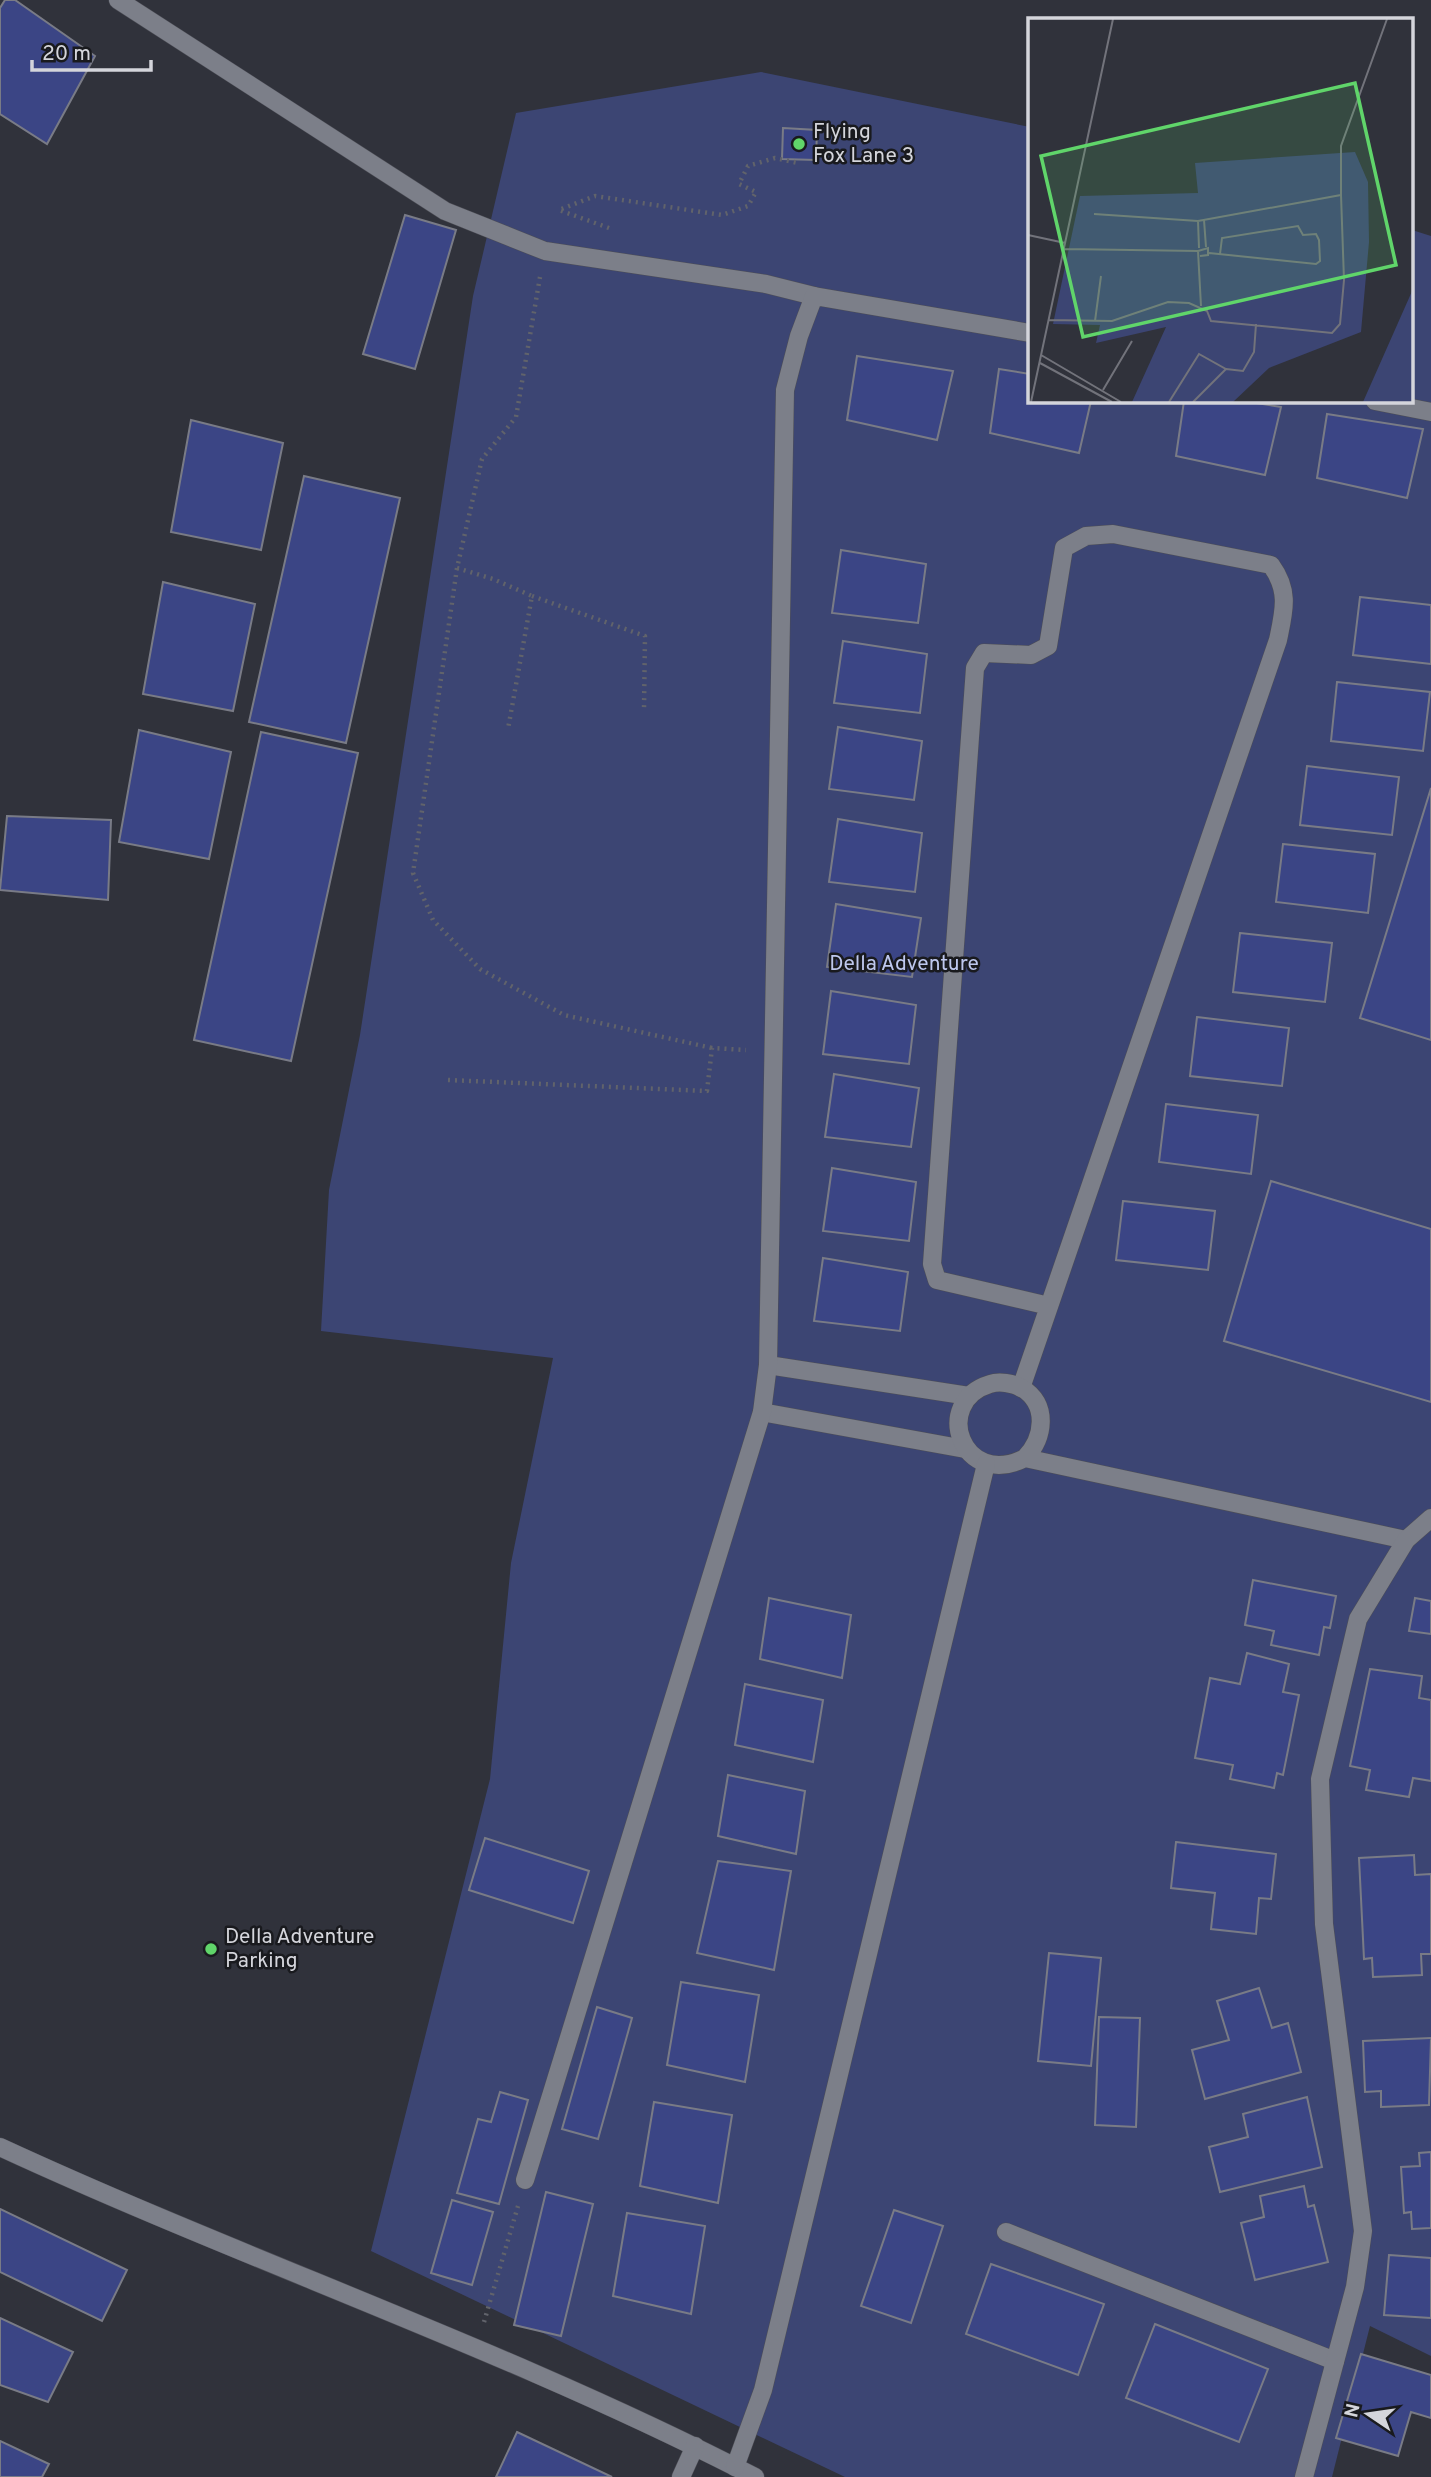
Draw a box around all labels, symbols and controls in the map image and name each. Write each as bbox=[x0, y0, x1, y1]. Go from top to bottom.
inset map bbox=[1028, 18, 1414, 402]
scale bar bbox=[32, 28, 150, 72]
text: 20 m bbox=[42, 41, 91, 68]
place label: Flying Fox Lane 3 bbox=[813, 119, 914, 170]
marker: Flying Fox Lane 3 bbox=[791, 136, 807, 152]
park label: Della Adventure bbox=[829, 951, 979, 978]
place label: Della Adventure Parking bbox=[225, 1924, 374, 1975]
marker: Della Adventure Parking bbox=[203, 1941, 219, 1957]
north arrow bbox=[1333, 2379, 1403, 2449]
text: N bbox=[1340, 2401, 1367, 2420]

